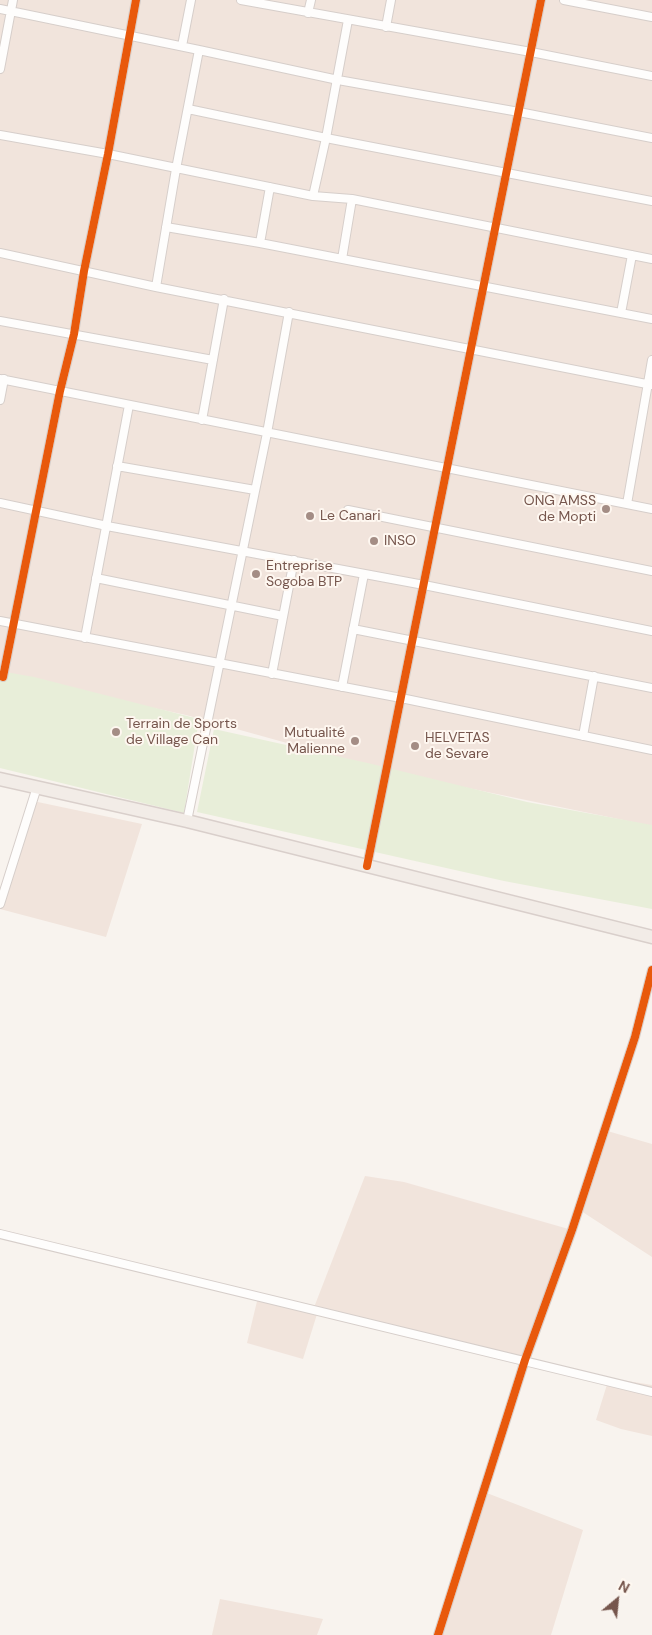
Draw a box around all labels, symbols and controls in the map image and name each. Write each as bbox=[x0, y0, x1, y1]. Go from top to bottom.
place label: ONG AMSS de Mopti bbox=[524, 493, 596, 526]
marker: ONG AMSS de Mopti bbox=[600, 503, 612, 515]
place label: Le Canari bbox=[320, 508, 381, 524]
marker: Le Canari bbox=[304, 510, 316, 522]
place label: INSO bbox=[384, 533, 416, 549]
marker: INSO bbox=[368, 535, 380, 547]
place label: Entreprise Sogoba BTP bbox=[266, 558, 342, 590]
marker: Entreprise Sogoba BTP bbox=[250, 568, 262, 580]
place label: Terrain de Sports de Village Can bbox=[126, 716, 237, 749]
place label: Mutualité Malienne bbox=[284, 725, 345, 758]
marker: Terrain de Sports de Village Can bbox=[110, 726, 122, 738]
place label: HELVETAS de Sevare bbox=[425, 730, 490, 762]
marker: Mutualité Malienne bbox=[349, 735, 361, 747]
marker: HELVETAS de Sevare bbox=[409, 740, 421, 752]
north arrow bbox=[592, 1575, 642, 1625]
text: N bbox=[615, 1576, 633, 1597]

